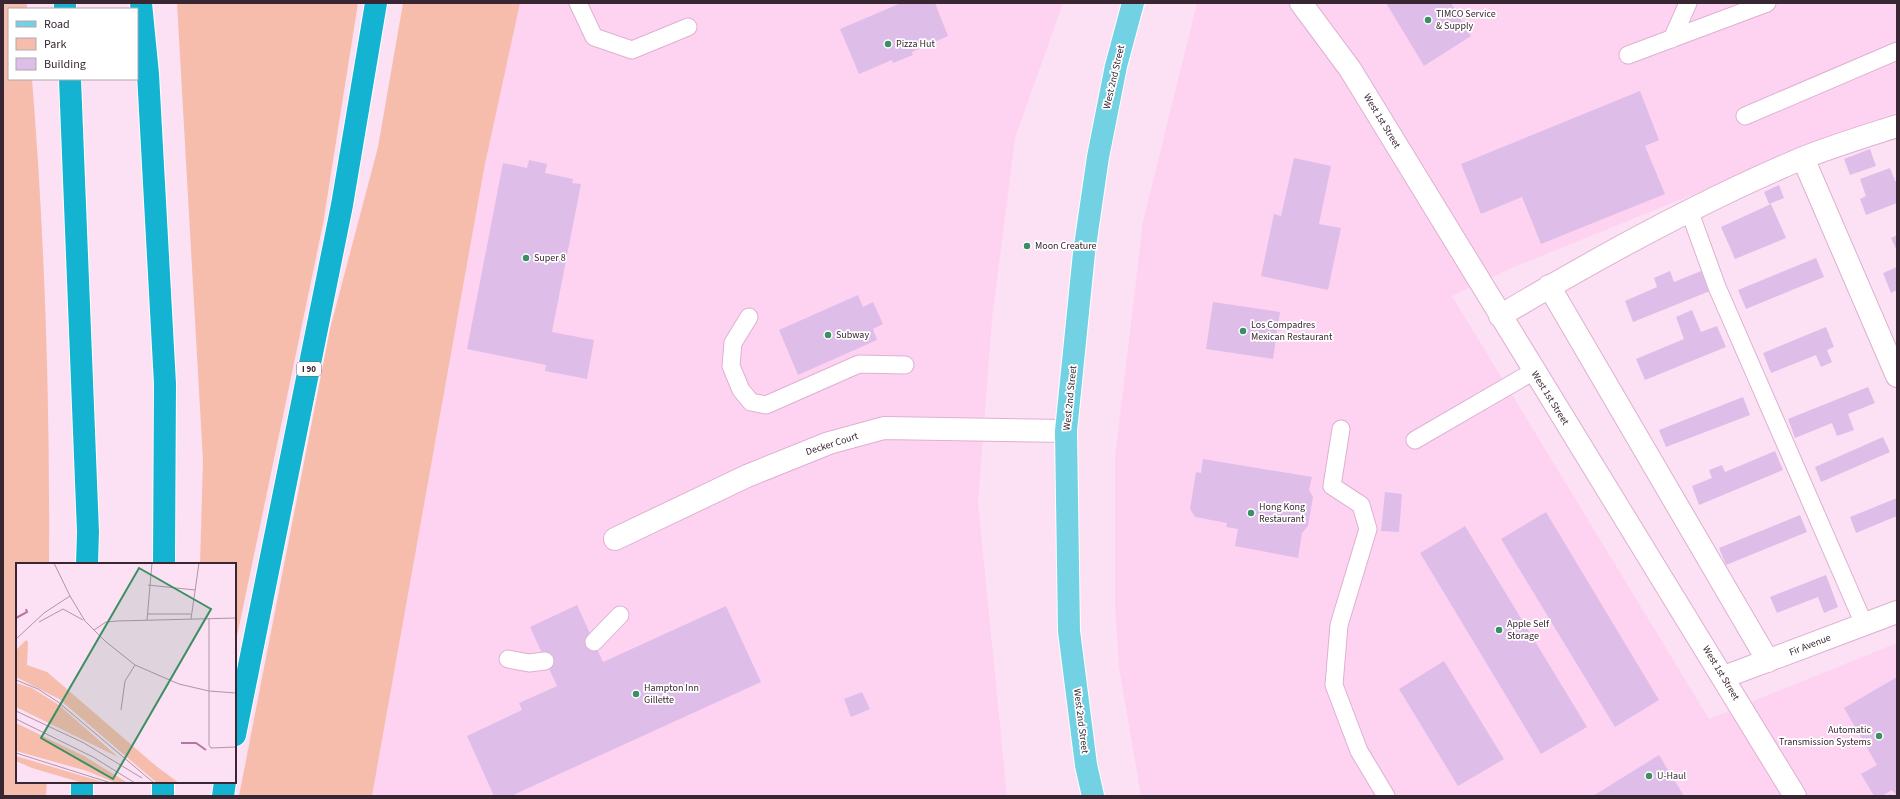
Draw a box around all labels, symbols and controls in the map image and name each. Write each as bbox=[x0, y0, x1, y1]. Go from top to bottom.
place label: TIMCO Service & Supply bbox=[1436, 7, 1496, 33]
legend bbox=[8, 8, 138, 80]
marker: TIMCO Service & Supply bbox=[1423, 15, 1433, 25]
text: Road bbox=[44, 16, 70, 33]
text: Park bbox=[44, 36, 66, 53]
place label: Pizza Hut bbox=[896, 37, 935, 51]
marker: Pizza Hut bbox=[883, 39, 893, 49]
street label: West 2nd Street bbox=[1100, 43, 1128, 110]
text: Building bbox=[44, 56, 86, 73]
street label: West 1st Street bbox=[1360, 91, 1404, 152]
place label: Moon Creature bbox=[1035, 239, 1097, 253]
marker: Moon Creature bbox=[1022, 241, 1032, 251]
place label: Super 8 bbox=[534, 251, 566, 265]
marker: Super 8 bbox=[521, 253, 531, 263]
place label: Los Compadres Mexican Restaurant bbox=[1251, 318, 1333, 344]
marker: Los Compadres Mexican Restaurant bbox=[1238, 326, 1248, 336]
place label: Subway bbox=[836, 328, 869, 342]
marker: Subway bbox=[823, 330, 833, 340]
road number: I 90 bbox=[297, 362, 321, 376]
street label: West 2nd Street bbox=[1060, 364, 1080, 431]
street label: West 1st Street bbox=[1528, 368, 1573, 428]
street label: Decker Court bbox=[804, 429, 861, 459]
place label: Hong Kong Restaurant bbox=[1259, 500, 1305, 526]
marker: Hong Kong Restaurant bbox=[1246, 508, 1256, 518]
inset map bbox=[16, 563, 236, 783]
place label: Apple Self Storage bbox=[1507, 617, 1550, 643]
marker: Apple Self Storage bbox=[1494, 625, 1504, 635]
street label: Fir Avenue bbox=[1787, 631, 1833, 659]
street label: West 1st Street bbox=[1699, 643, 1743, 704]
place label: Hampton Inn Gillette bbox=[644, 681, 699, 707]
street label: West 2nd Street bbox=[1070, 688, 1092, 755]
marker: Hampton Inn Gillette bbox=[631, 689, 641, 699]
place label: Automatic Transmission Systems bbox=[1779, 723, 1871, 749]
marker: Automatic Transmission Systems bbox=[1874, 731, 1884, 741]
place label: U-Haul bbox=[1657, 769, 1687, 783]
marker: U-Haul bbox=[1644, 771, 1654, 781]

